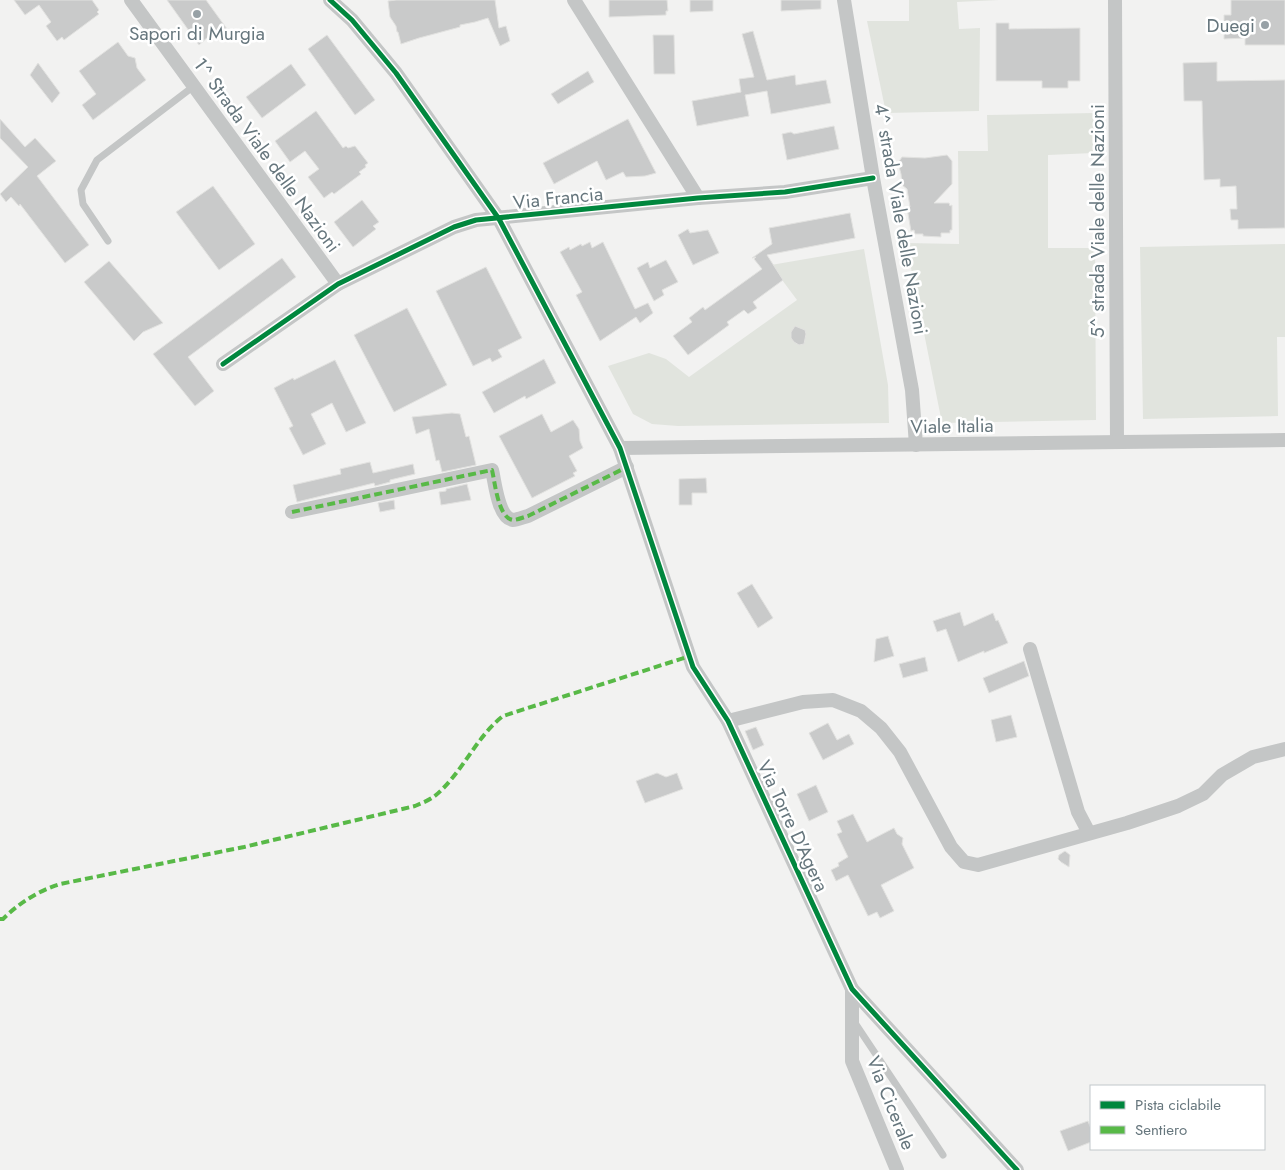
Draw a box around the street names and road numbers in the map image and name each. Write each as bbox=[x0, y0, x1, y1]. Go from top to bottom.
street label: 1^ Strada Viale delle Nazioni bbox=[187, 52, 347, 258]
street label: 4^ strada Viale delle Nazioni bbox=[867, 101, 935, 337]
street label: 5^ strada Viale delle Nazioni bbox=[1084, 104, 1111, 338]
street label: Via Francia bbox=[512, 180, 604, 216]
street label: Viale Italia bbox=[910, 412, 994, 440]
street label: Via Torre D'Agera bbox=[751, 756, 835, 896]
street label: Via Cicerale bbox=[860, 1052, 922, 1154]

